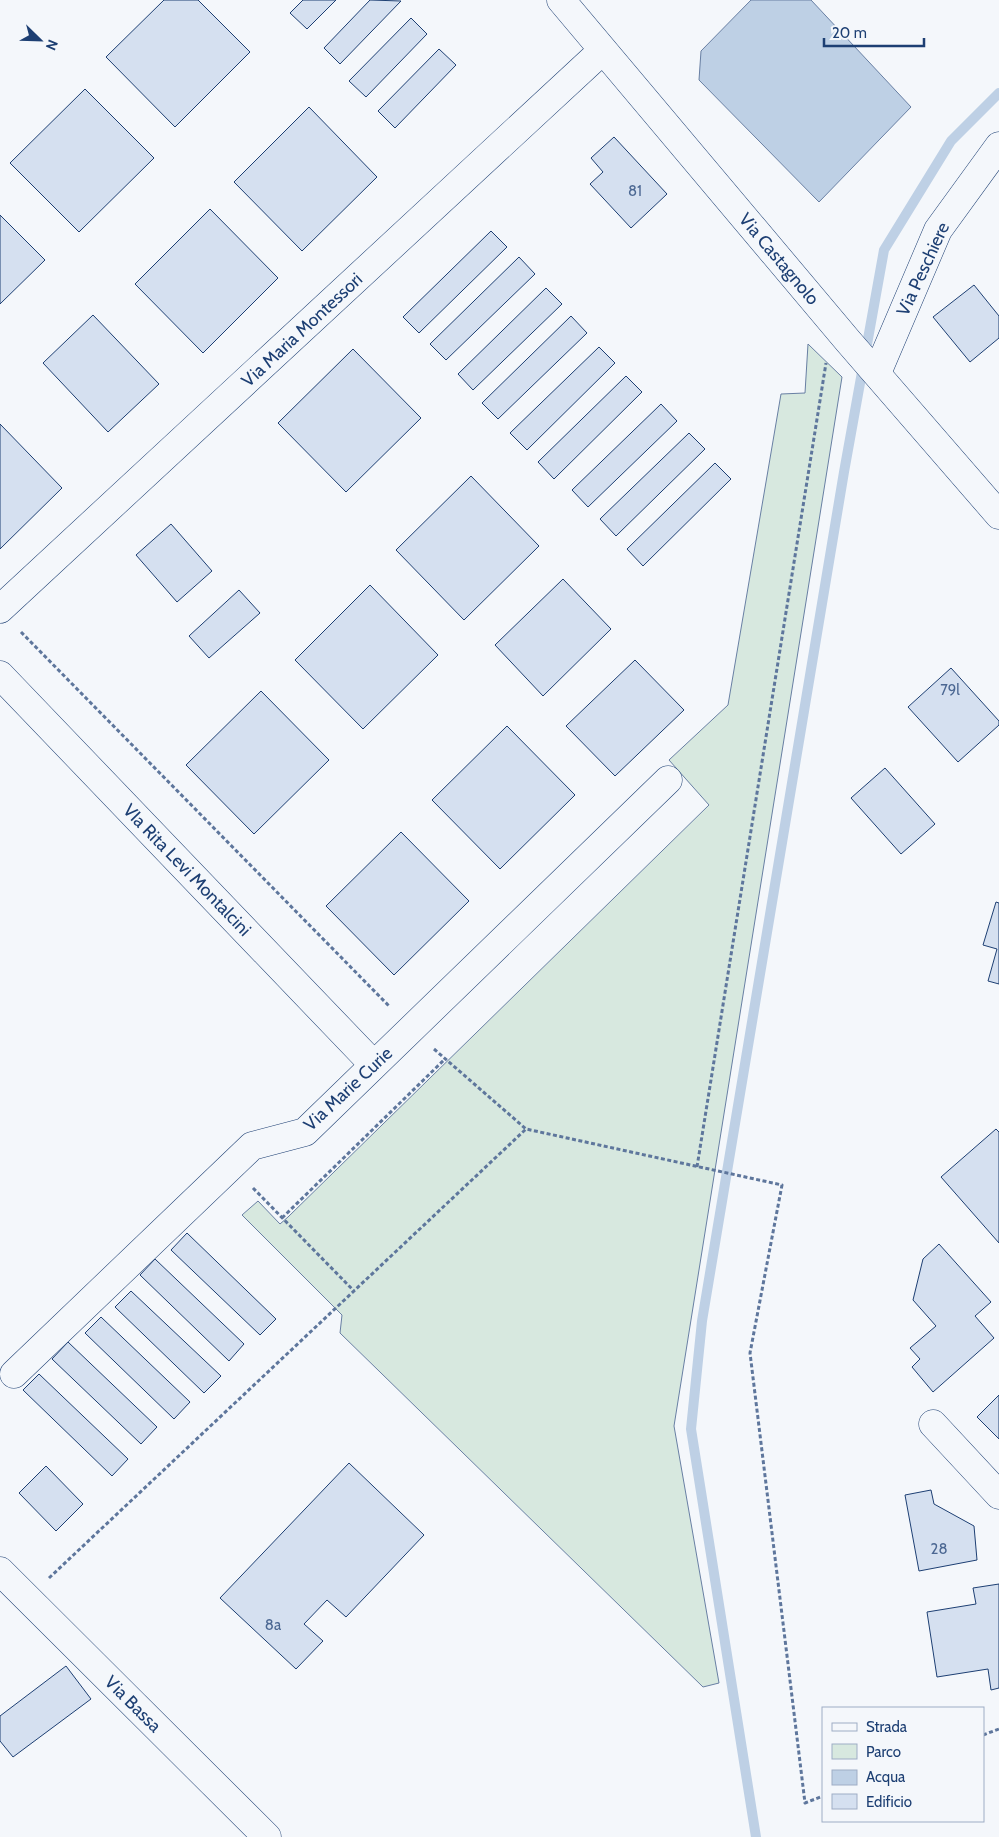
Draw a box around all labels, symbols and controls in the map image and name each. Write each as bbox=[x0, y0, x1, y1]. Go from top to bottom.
north arrow bbox=[15, 15, 65, 65]
scale bar bbox=[824, 15, 924, 47]
text: 20 m bbox=[832, 24, 867, 42]
text: N bbox=[42, 37, 62, 53]
house number: 81 bbox=[628, 182, 642, 200]
street label: Via Castagnolo bbox=[734, 209, 824, 309]
street label: Via Peschiere bbox=[892, 219, 954, 319]
street label: Via Maria Montessori bbox=[237, 268, 367, 392]
house number: 79l bbox=[940, 681, 960, 699]
street label: VIa Rita Levi Montalcini bbox=[118, 799, 256, 941]
street label: Via Marie Curie bbox=[299, 1042, 397, 1136]
house number: 28 bbox=[931, 1540, 947, 1558]
house number: 8a bbox=[265, 1616, 282, 1634]
street label: Via Bassa bbox=[100, 1671, 166, 1737]
legend bbox=[822, 1707, 984, 1822]
text: Strada bbox=[866, 1718, 908, 1736]
text: Parco bbox=[866, 1743, 901, 1761]
text: Acqua bbox=[866, 1768, 906, 1786]
text: Edificio bbox=[866, 1793, 912, 1811]

